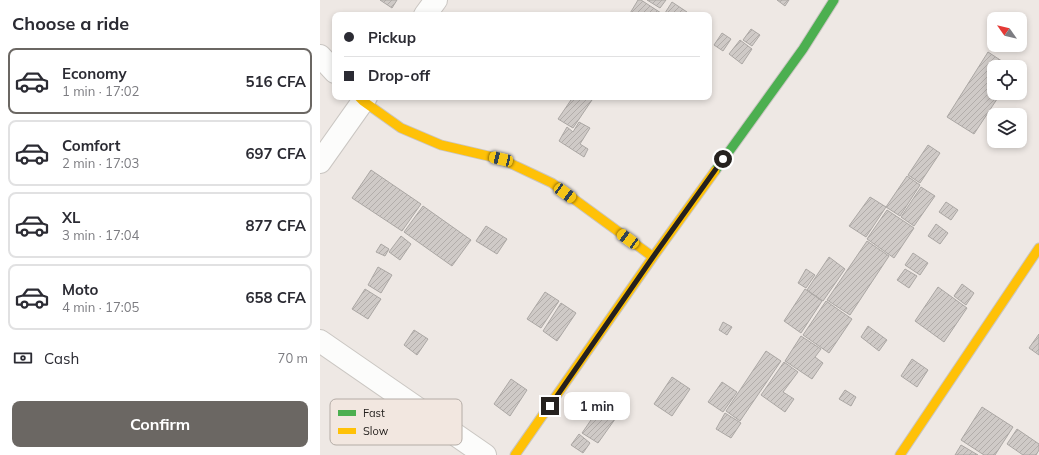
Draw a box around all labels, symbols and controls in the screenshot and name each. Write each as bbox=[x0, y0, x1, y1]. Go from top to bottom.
text: Choose a ride bbox=[12, 12, 129, 35]
north arrow bbox=[987, 12, 1027, 52]
map controls bbox=[987, 12, 1027, 148]
text: Pickup bbox=[368, 28, 416, 47]
button: locate bbox=[987, 60, 1027, 100]
icon: car bbox=[14, 63, 50, 99]
text: Economy bbox=[62, 64, 127, 83]
text: Drop-off bbox=[368, 66, 430, 85]
text: 516 CFA bbox=[246, 72, 306, 91]
text: 1 min · 17:02 bbox=[62, 83, 139, 99]
button: layers bbox=[987, 108, 1027, 148]
icon: car bbox=[14, 135, 50, 171]
text: Comfort bbox=[62, 136, 120, 155]
text: 697 CFA bbox=[246, 144, 306, 163]
car bbox=[488, 150, 514, 168]
route start bbox=[714, 150, 732, 168]
text: 2 min · 17:03 bbox=[62, 155, 139, 171]
car bbox=[552, 181, 578, 205]
icon: car bbox=[14, 207, 50, 243]
text: XL bbox=[62, 208, 80, 227]
text: 877 CFA bbox=[246, 216, 306, 235]
text: 3 min · 17:04 bbox=[62, 227, 139, 243]
car bbox=[615, 227, 641, 251]
icon: car bbox=[14, 279, 50, 315]
text: Moto bbox=[62, 280, 98, 299]
text: 658 CFA bbox=[246, 288, 306, 307]
text: 4 min · 17:05 bbox=[62, 299, 139, 315]
icon: cash bbox=[12, 347, 34, 369]
text: Cash bbox=[44, 349, 79, 368]
text: 70 m bbox=[278, 350, 308, 366]
callout: 1 min bbox=[564, 392, 630, 420]
route end bbox=[541, 397, 559, 415]
text: 1 min bbox=[580, 398, 614, 414]
legend bbox=[330, 399, 462, 445]
button: Confirm bbox=[12, 401, 308, 447]
text: Fast bbox=[363, 406, 385, 420]
text: Slow bbox=[363, 424, 389, 438]

